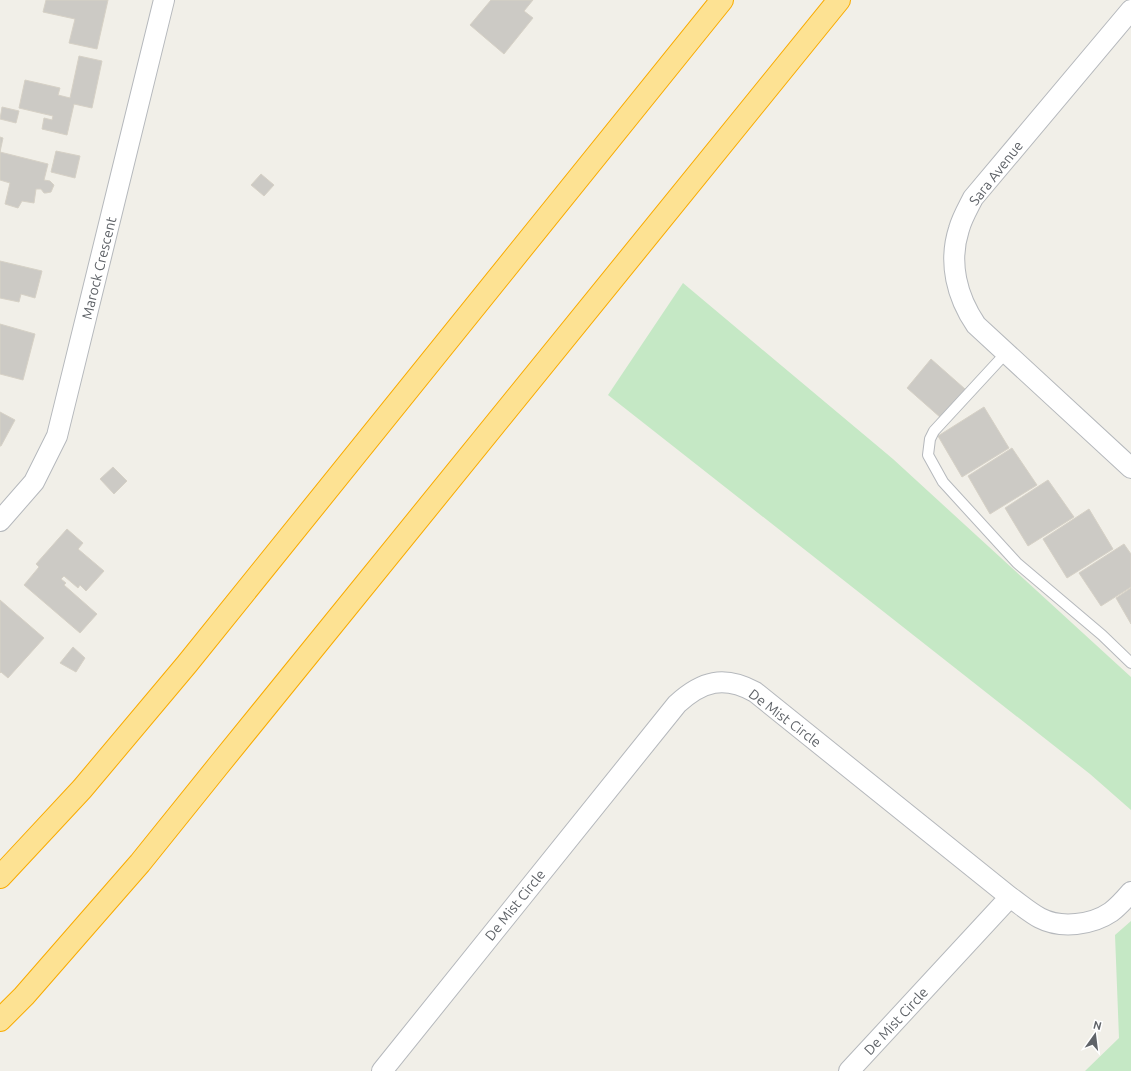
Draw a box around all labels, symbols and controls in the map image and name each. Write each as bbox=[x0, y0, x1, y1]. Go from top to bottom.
street label: Sara Avenue bbox=[966, 138, 1026, 208]
street label: Marock Crescent bbox=[79, 215, 120, 321]
street label: De Mist Circle bbox=[746, 686, 824, 750]
street label: De Mist Circle bbox=[482, 866, 548, 944]
street label: De Mist Circle bbox=[861, 984, 931, 1058]
north arrow bbox=[1075, 1015, 1115, 1055]
text: N bbox=[1092, 1018, 1103, 1032]

